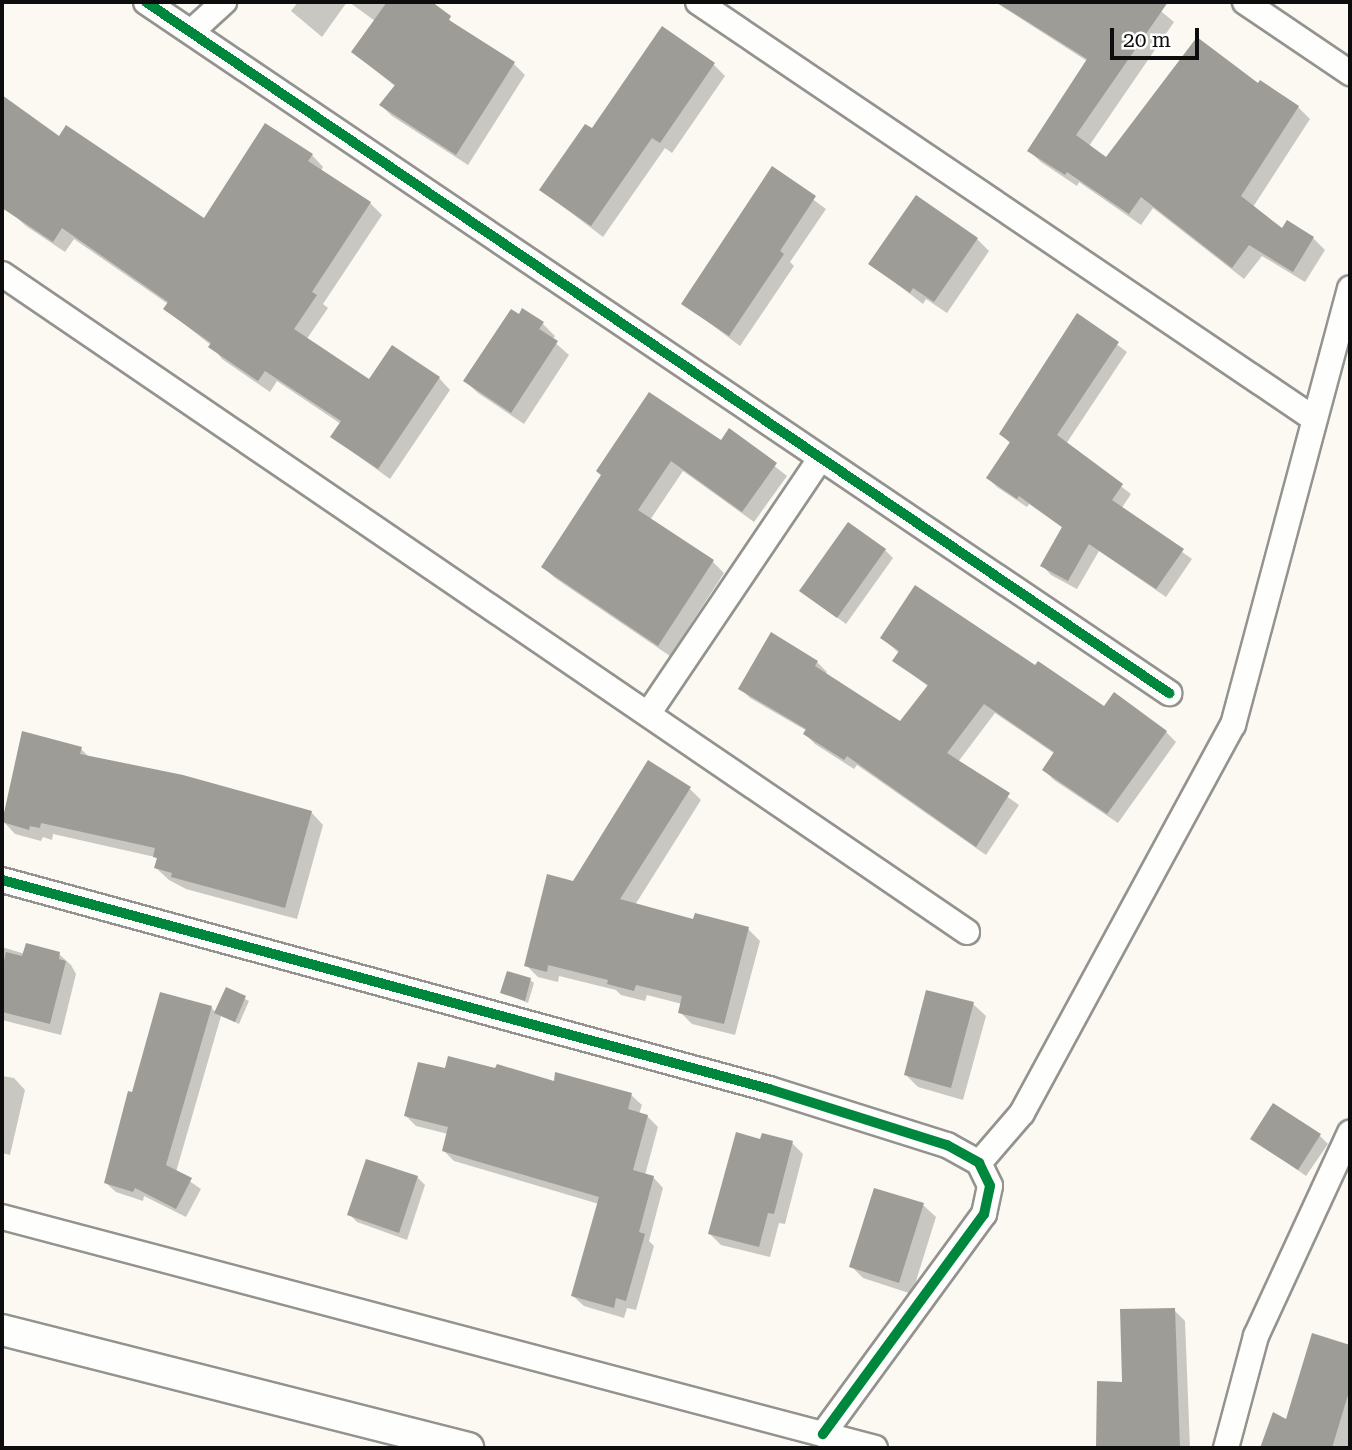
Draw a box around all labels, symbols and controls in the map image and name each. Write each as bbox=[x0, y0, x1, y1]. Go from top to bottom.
scale bar bbox=[1114, 14, 1203, 58]
text: 20 m bbox=[1123, 28, 1171, 52]

